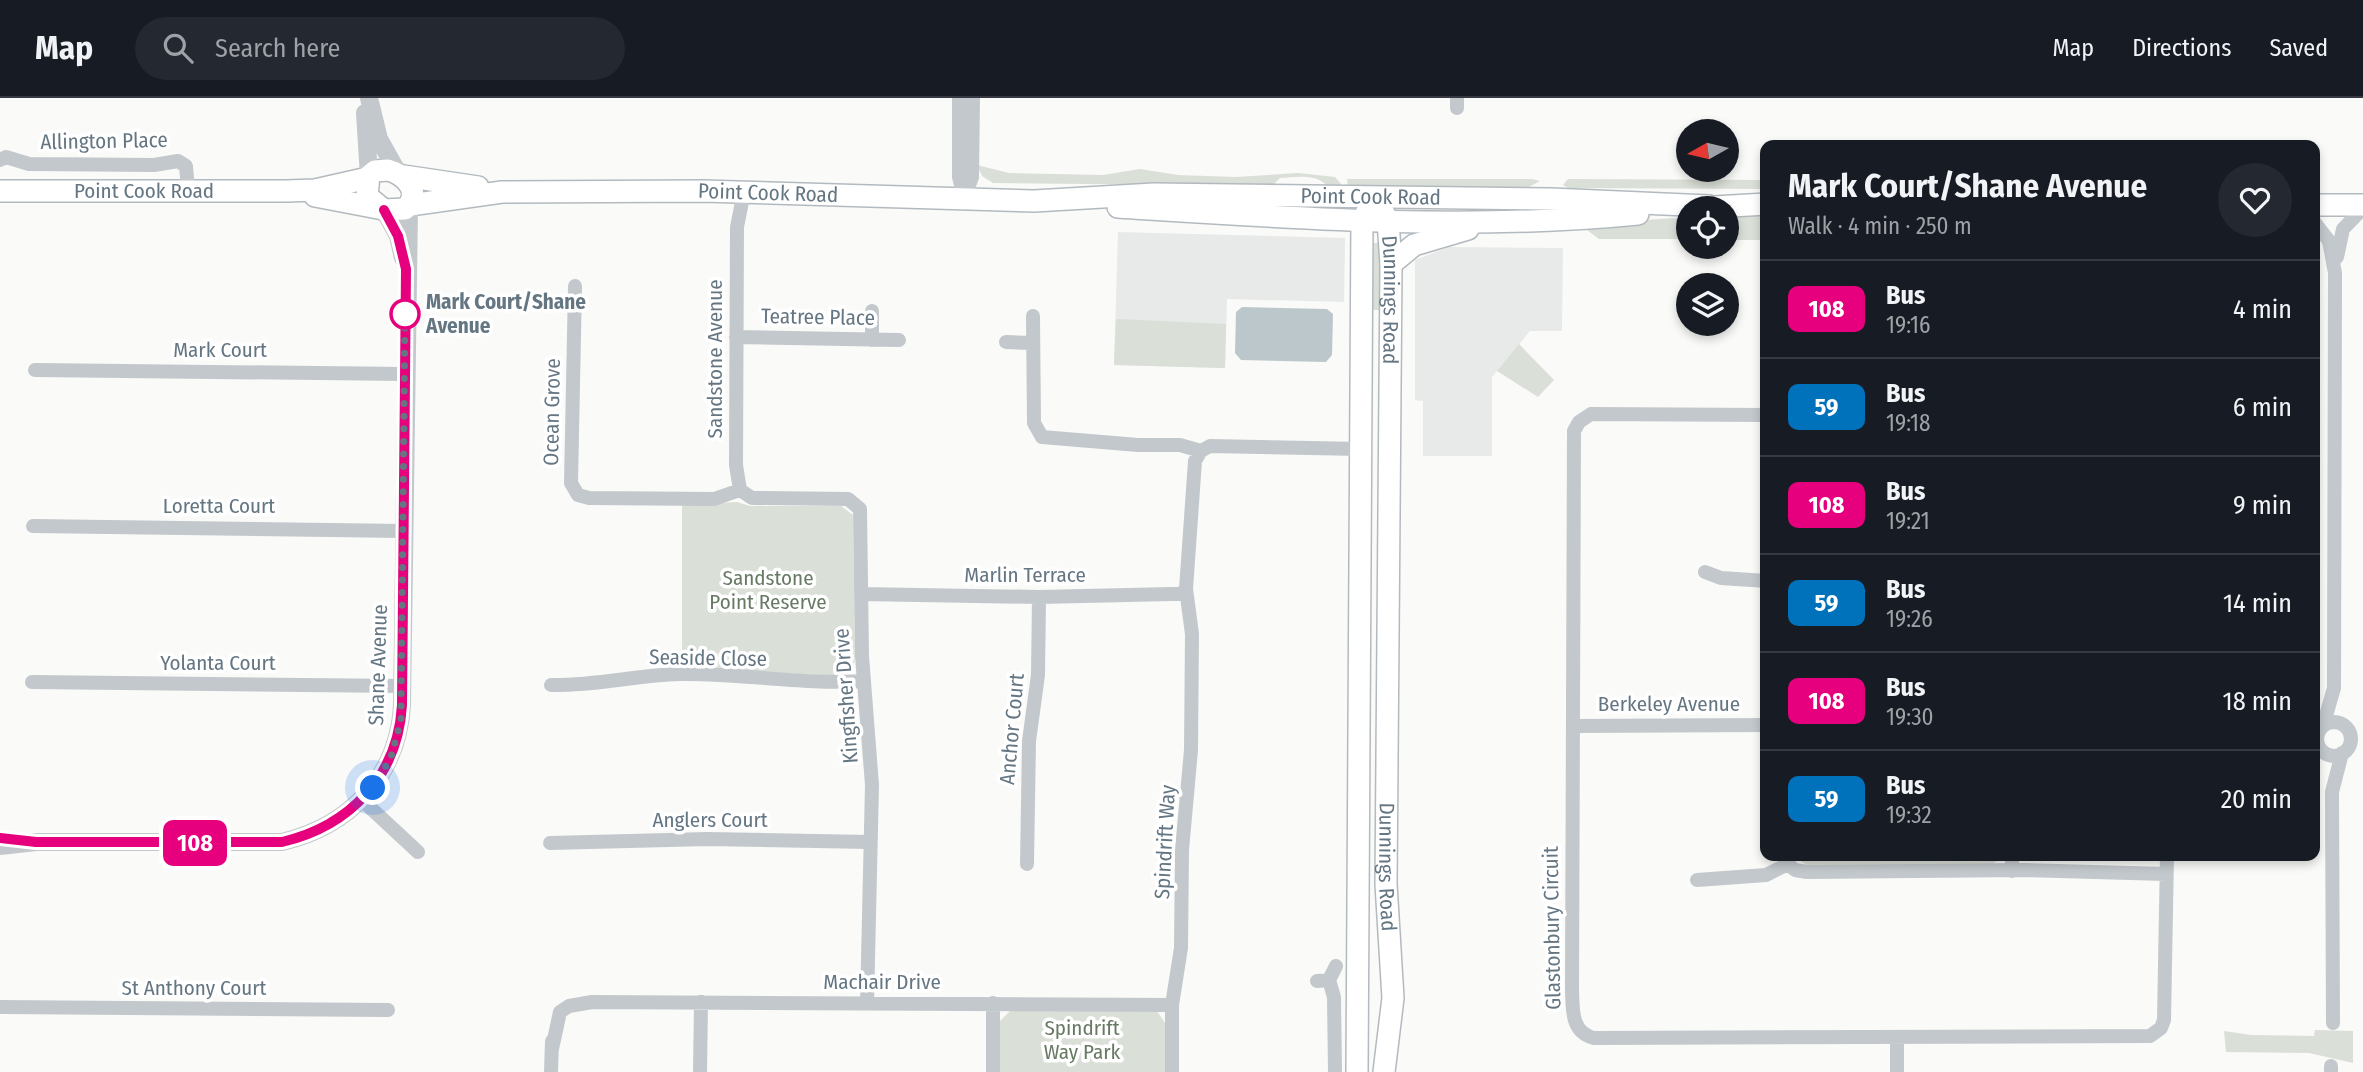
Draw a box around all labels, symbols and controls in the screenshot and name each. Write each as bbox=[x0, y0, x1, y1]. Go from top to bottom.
search box bbox=[135, 17, 625, 80]
text: Map bbox=[35, 28, 93, 68]
icon: search bbox=[159, 29, 197, 67]
text: Search here bbox=[215, 33, 340, 64]
text: Map bbox=[2053, 34, 2094, 62]
text: Directions bbox=[2132, 34, 2231, 62]
text: Saved bbox=[2269, 34, 2328, 62]
north arrow bbox=[1676, 119, 1740, 182]
map controls bbox=[1676, 119, 1739, 336]
street label: Allington Place bbox=[40, 127, 168, 155]
button: heart bbox=[2218, 163, 2292, 237]
text: Mark Court/Shane Avenue bbox=[1788, 166, 2147, 206]
street label: Point Cook Road bbox=[74, 178, 214, 204]
street label: Point Cook Road bbox=[698, 178, 839, 208]
street label: Point Cook Road bbox=[1300, 183, 1441, 211]
button: locate bbox=[1676, 196, 1739, 259]
text: Walk · 4 min · 250 m bbox=[1788, 212, 1972, 240]
street label: Dunnings Road bbox=[1376, 235, 1404, 365]
button: layers bbox=[1676, 273, 1739, 336]
street label: Sandstone Avenue bbox=[702, 279, 728, 439]
text: Bus bbox=[1886, 280, 1925, 311]
place label: Mark Court/Shane Avenue bbox=[425, 289, 586, 339]
text: 4 min bbox=[2233, 294, 2292, 325]
text: 108 bbox=[1809, 295, 1844, 323]
marker: Mark Court/Shane Avenue bbox=[390, 299, 420, 329]
street label: Teatree Place bbox=[761, 303, 875, 331]
text: 19:16 bbox=[1886, 311, 1930, 339]
street label: Mark Court bbox=[173, 337, 267, 363]
street label: Ocean Grove bbox=[538, 358, 566, 466]
text: Bus bbox=[1886, 378, 1925, 409]
text: 6 min bbox=[2233, 392, 2292, 423]
text: 59 bbox=[1815, 393, 1838, 421]
text: 19:18 bbox=[1886, 409, 1931, 437]
text: Bus bbox=[1886, 476, 1925, 507]
text: 9 min bbox=[2233, 490, 2292, 521]
text: 108 bbox=[1809, 491, 1844, 519]
street label: Loretta Court bbox=[163, 493, 275, 519]
text: 19:21 bbox=[1886, 507, 1930, 535]
street label: Marlin Terrace bbox=[964, 562, 1086, 588]
park label: Sandstone Point Reserve bbox=[709, 565, 827, 615]
text: Bus bbox=[1886, 574, 1925, 605]
text: 14 min bbox=[2223, 588, 2292, 619]
text: 59 bbox=[1815, 589, 1838, 617]
street label: Shane Avenue bbox=[363, 604, 393, 726]
text: 19:26 bbox=[1886, 605, 1933, 633]
street label: Kingfisher Drive bbox=[828, 628, 864, 764]
street label: Seaside Close bbox=[649, 644, 767, 672]
street label: Yolanta Court bbox=[160, 650, 276, 676]
street label: Anchor Court bbox=[994, 672, 1030, 786]
text: Bus bbox=[1886, 672, 1925, 703]
text: 18 min bbox=[2223, 686, 2292, 717]
text: 108 bbox=[1809, 687, 1844, 715]
street label: Berkeley Avenue bbox=[1598, 691, 1740, 717]
text: 19:30 bbox=[1886, 703, 1934, 731]
your location bbox=[355, 770, 390, 805]
text: Bus bbox=[1886, 770, 1925, 801]
street label: Spindrift Way bbox=[1149, 784, 1181, 900]
text: 20 min bbox=[2221, 784, 2292, 815]
text: 59 bbox=[1815, 785, 1838, 813]
text: 19:32 bbox=[1886, 801, 1932, 829]
street label: Dunnings Road bbox=[1373, 802, 1402, 932]
street label: Anglers Court bbox=[652, 807, 768, 833]
line badge: 108 bbox=[155, 820, 235, 866]
text: 108 bbox=[177, 829, 213, 857]
street label: Glastonbury Circuit bbox=[1538, 846, 1566, 1010]
street label: Machair Drive bbox=[823, 969, 941, 995]
street label: St Anthony Court bbox=[121, 975, 267, 1001]
park label: Spindrift Way Park bbox=[1044, 1015, 1121, 1065]

